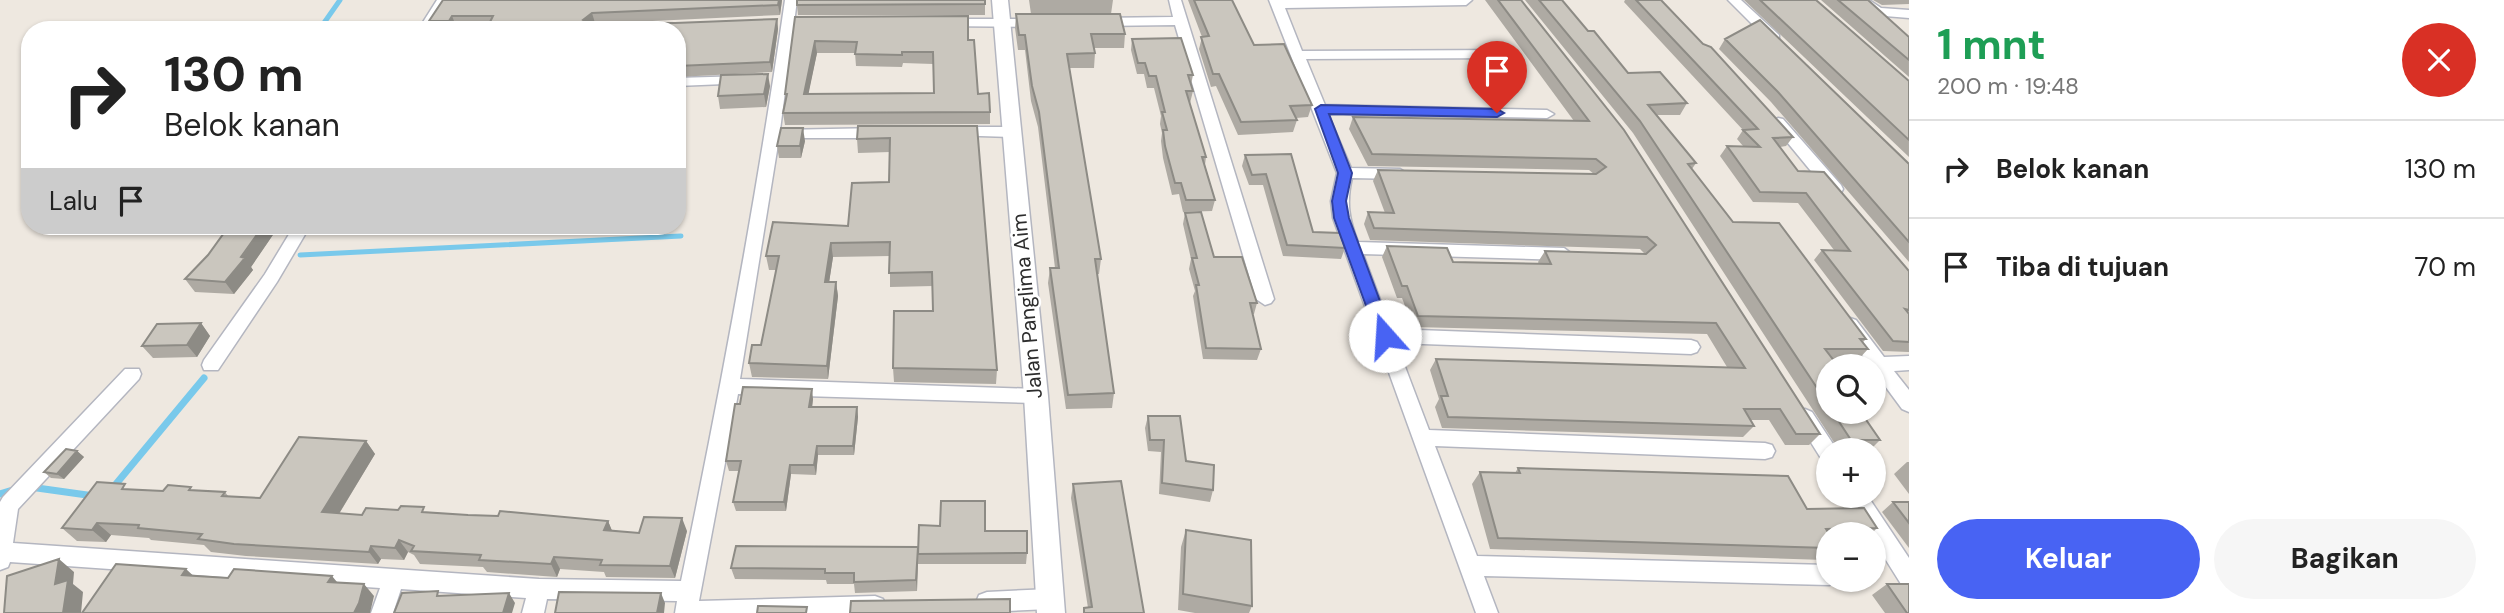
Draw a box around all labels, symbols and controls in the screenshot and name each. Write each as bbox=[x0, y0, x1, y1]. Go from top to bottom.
text: 1 mnt bbox=[1937, 17, 2046, 72]
button: close bbox=[2402, 23, 2476, 97]
pin bbox=[1467, 41, 1527, 113]
text: 130 m bbox=[164, 42, 304, 106]
icon: right bbox=[49, 49, 140, 140]
icon: arrive bbox=[1478, 52, 1516, 90]
text: 200 m · 19:48 bbox=[1937, 71, 2079, 101]
text: Belok kanan bbox=[164, 104, 340, 146]
icon: right bbox=[1937, 150, 1975, 188]
text: Belok kanan bbox=[1996, 152, 2149, 186]
text: 130 m bbox=[2405, 152, 2476, 186]
icon: arrive bbox=[112, 182, 150, 220]
text: Lalu bbox=[49, 184, 98, 218]
street label: Jalan Panglima Aim bbox=[1005, 212, 1049, 400]
icon: arrive bbox=[1937, 248, 1975, 286]
text: Tiba di tujuan bbox=[1996, 250, 2169, 284]
text: 70 m bbox=[2415, 250, 2476, 284]
position arrow bbox=[1348, 299, 1422, 373]
map controls bbox=[1816, 354, 1886, 592]
button: search bbox=[1816, 354, 1886, 424]
button: + bbox=[1816, 438, 1886, 508]
button: Keluar bbox=[1937, 519, 2200, 599]
button: Bagikan bbox=[2214, 519, 2476, 599]
button: − bbox=[1816, 522, 1886, 592]

